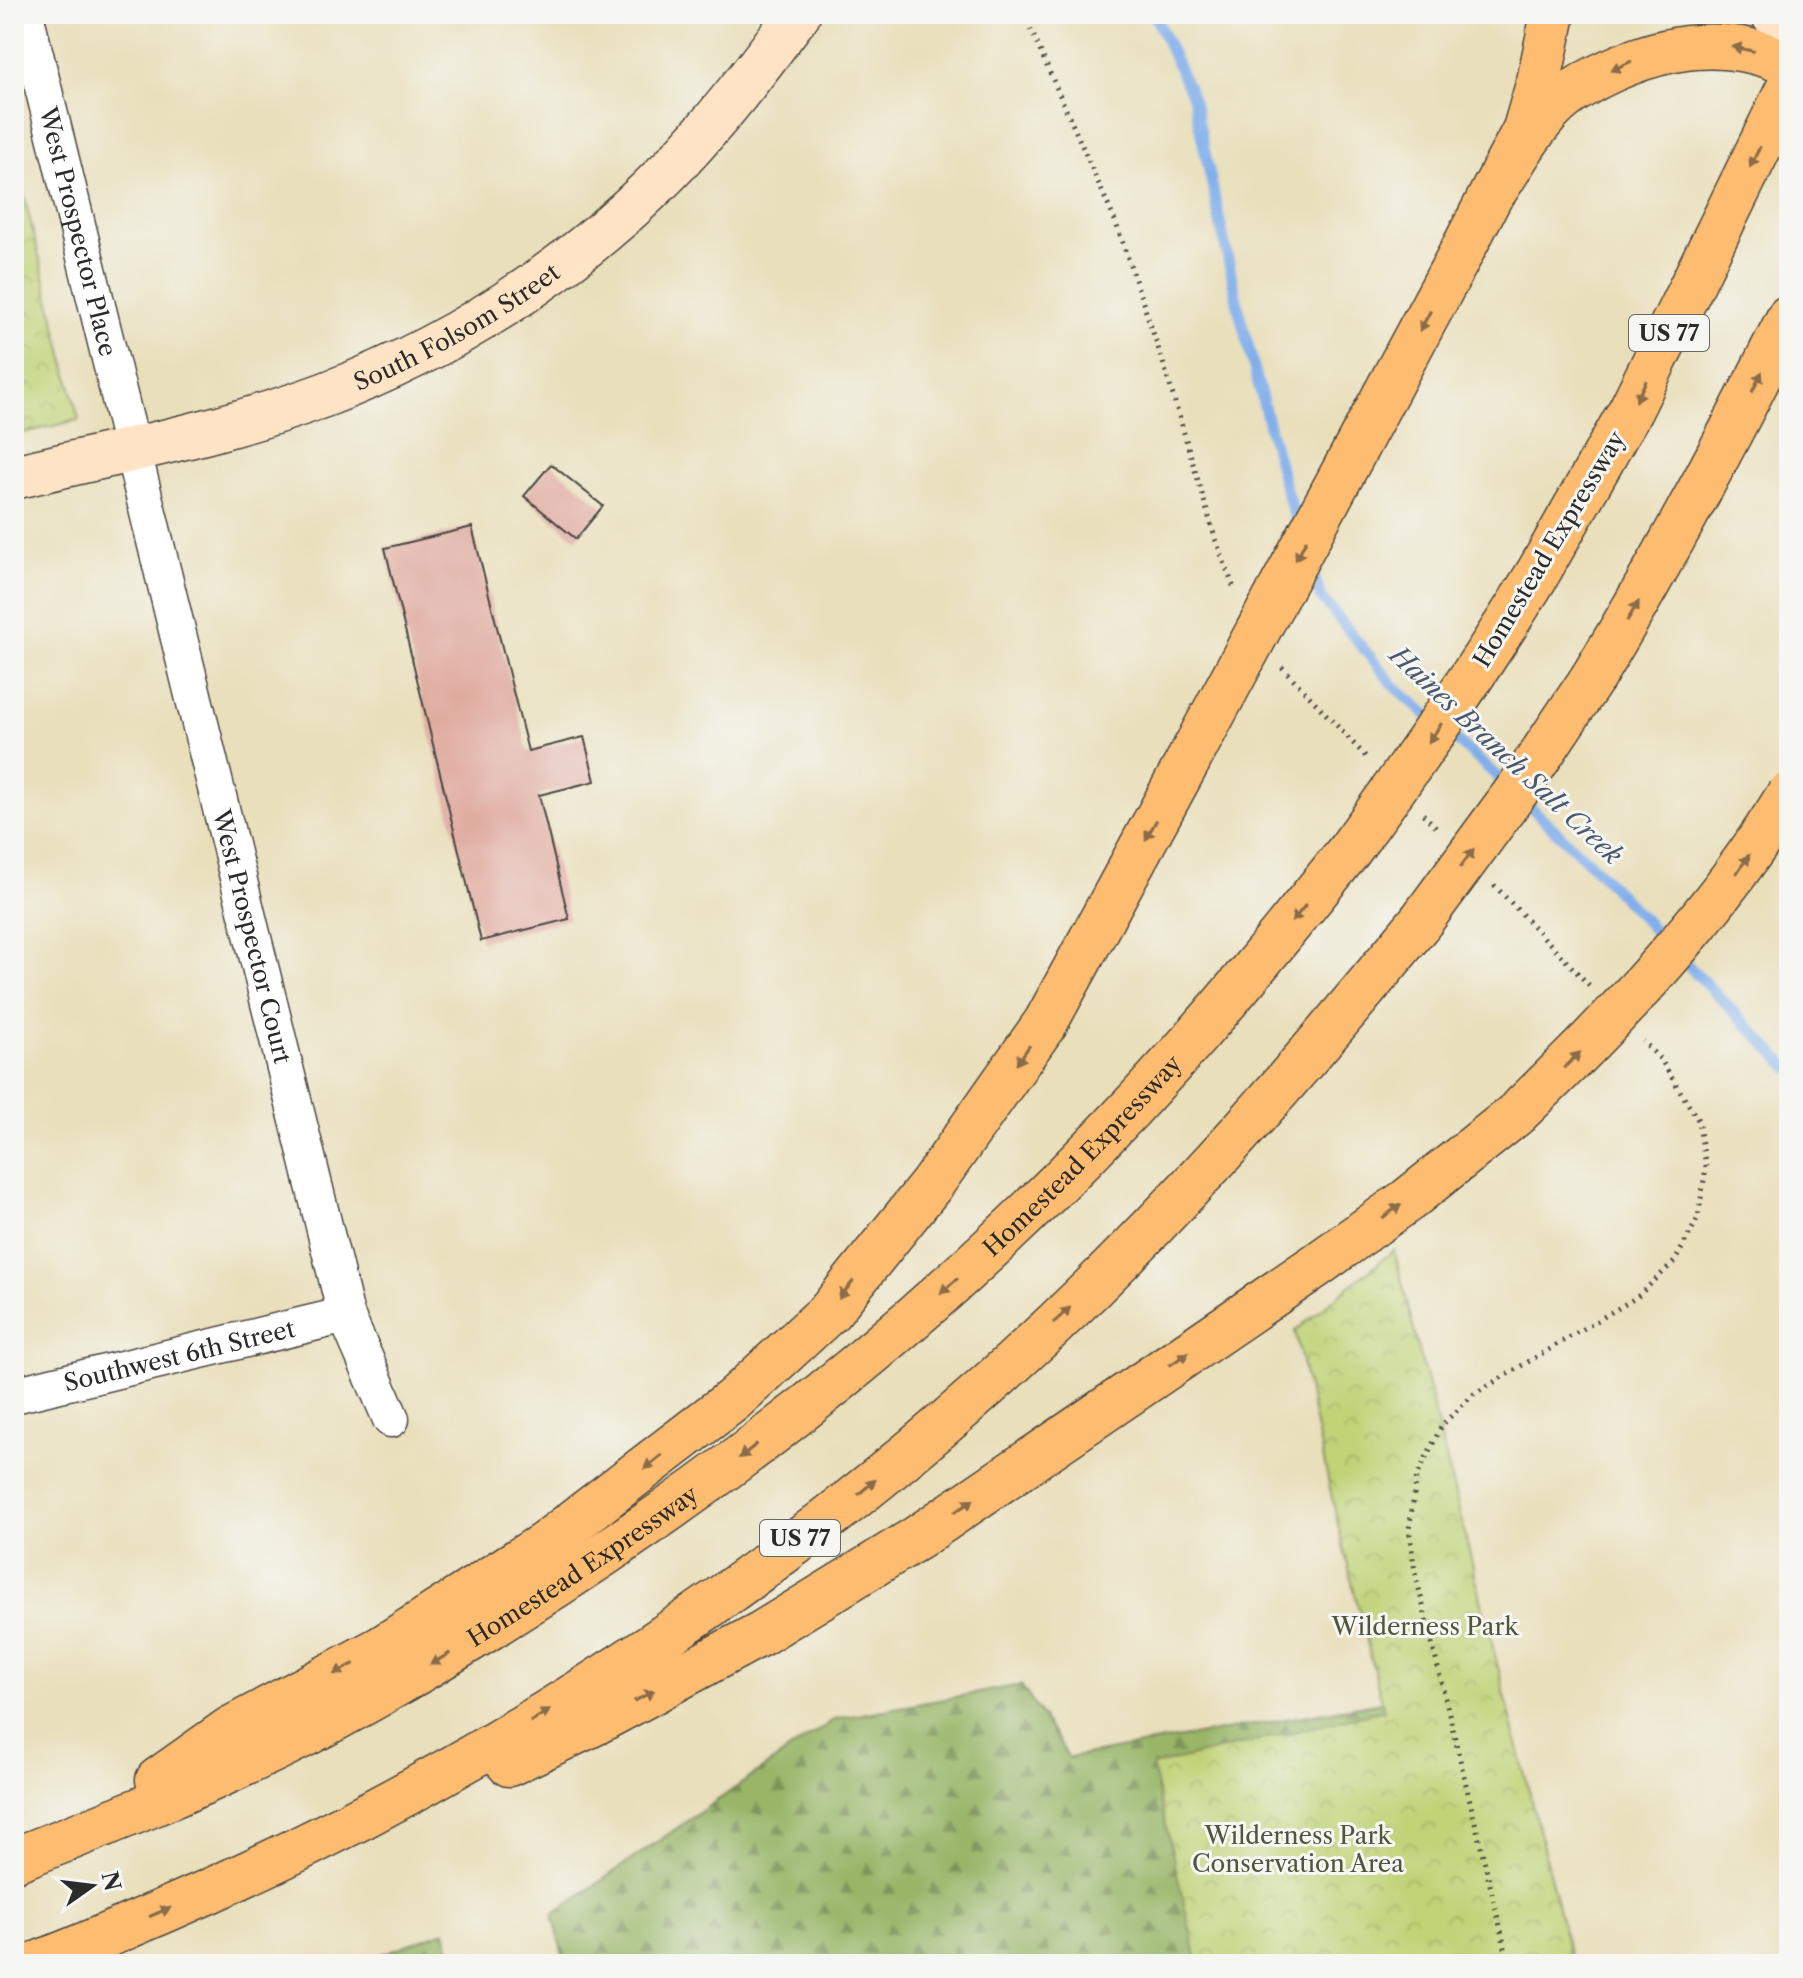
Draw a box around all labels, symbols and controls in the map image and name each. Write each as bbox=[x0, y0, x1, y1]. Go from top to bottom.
one-way arrow bbox=[1731, 42, 1756, 55]
one-way arrow bbox=[1609, 59, 1633, 73]
street label: West Prospector Place bbox=[34, 103, 123, 359]
one-way arrow bbox=[1748, 145, 1762, 169]
street label: South Folsom Street bbox=[349, 257, 565, 396]
one-way arrow bbox=[1418, 310, 1431, 333]
road number: US 77 bbox=[1629, 315, 1709, 351]
one-way arrow bbox=[1750, 370, 1764, 394]
one-way arrow bbox=[1634, 379, 1647, 402]
street label: Homestead Expressway bbox=[1467, 425, 1631, 672]
one-way arrow bbox=[1295, 539, 1308, 562]
one-way arrow bbox=[1626, 600, 1640, 622]
water label: Haines Branch Salt Creek bbox=[1382, 638, 1629, 871]
one-way arrow bbox=[1428, 722, 1443, 743]
street label: West Prospector Court bbox=[207, 805, 298, 1067]
one-way arrow bbox=[1144, 818, 1158, 841]
one-way arrow bbox=[1459, 847, 1475, 869]
one-way arrow bbox=[1735, 853, 1750, 874]
one-way arrow bbox=[1291, 903, 1308, 923]
one-way arrow bbox=[1016, 1045, 1031, 1066]
street label: Homestead Expressway bbox=[977, 1048, 1187, 1262]
one-way arrow bbox=[1562, 1051, 1581, 1069]
one-way arrow bbox=[1382, 1204, 1403, 1219]
one-way arrow bbox=[939, 1277, 959, 1294]
one-way arrow bbox=[839, 1280, 855, 1300]
one-way arrow bbox=[1052, 1307, 1071, 1325]
street label: Southwest 6th Street bbox=[61, 1313, 298, 1397]
one-way arrow bbox=[1168, 1352, 1189, 1367]
one-way arrow bbox=[738, 1443, 758, 1459]
one-way arrow bbox=[642, 1453, 663, 1470]
street label: Homestead Expressway bbox=[462, 1479, 704, 1652]
one-way arrow bbox=[856, 1479, 876, 1496]
one-way arrow bbox=[953, 1499, 974, 1514]
road number: US 77 bbox=[760, 1520, 840, 1556]
park label: Wilderness Park bbox=[1331, 1612, 1520, 1641]
one-way arrow bbox=[429, 1651, 451, 1665]
one-way arrow bbox=[332, 1662, 355, 1675]
one-way arrow bbox=[633, 1689, 656, 1703]
one-way arrow bbox=[529, 1710, 551, 1724]
park label: Wilderness Park Conservation Area bbox=[1192, 1821, 1404, 1878]
north arrow bbox=[52, 1846, 132, 1926]
text: N bbox=[96, 1869, 126, 1894]
one-way arrow bbox=[148, 1906, 171, 1919]

